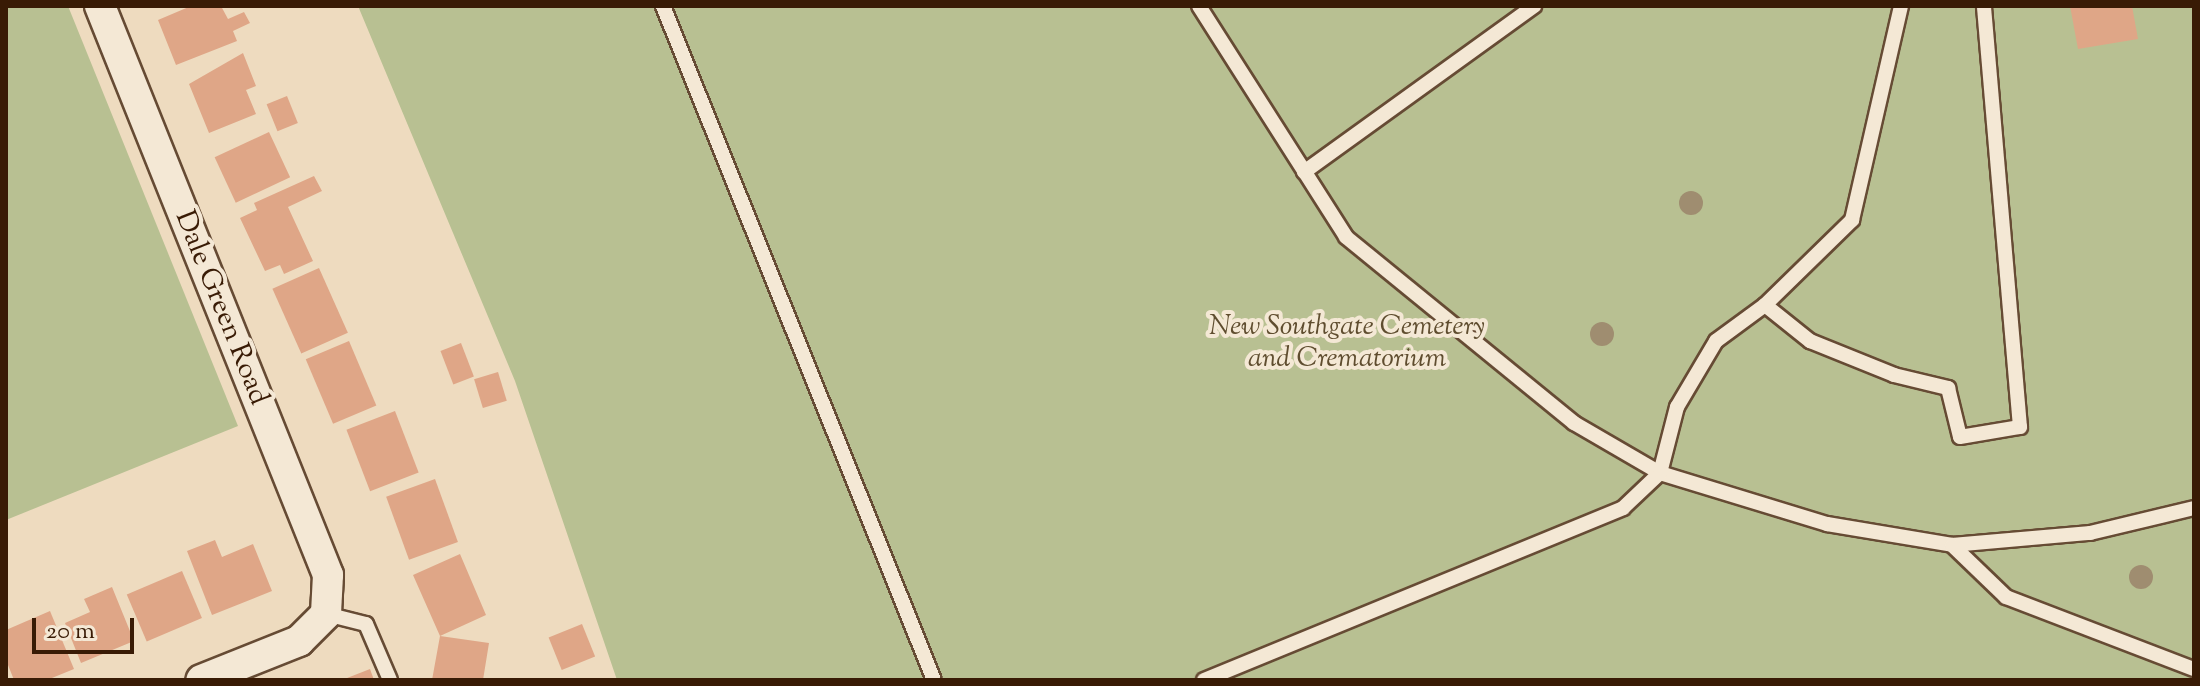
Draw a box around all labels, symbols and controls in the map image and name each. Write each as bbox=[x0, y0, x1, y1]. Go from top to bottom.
street label: Dale Green Road bbox=[167, 206, 275, 410]
park label: New Southgate Cemetery and Crematorium bbox=[1209, 310, 1485, 376]
scale bar bbox=[36, 602, 138, 652]
text: 20 m bbox=[46, 615, 95, 649]

